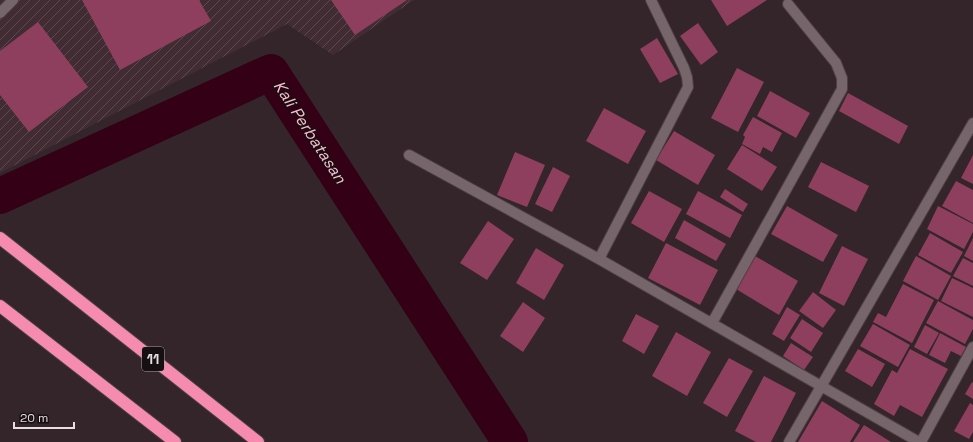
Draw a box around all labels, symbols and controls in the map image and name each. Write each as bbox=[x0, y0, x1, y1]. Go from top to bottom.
water label: Kali Perbatasan bbox=[269, 77, 352, 188]
road number: 11 bbox=[142, 347, 164, 371]
scale bar bbox=[14, 404, 74, 430]
text: 20 m bbox=[20, 410, 48, 426]

